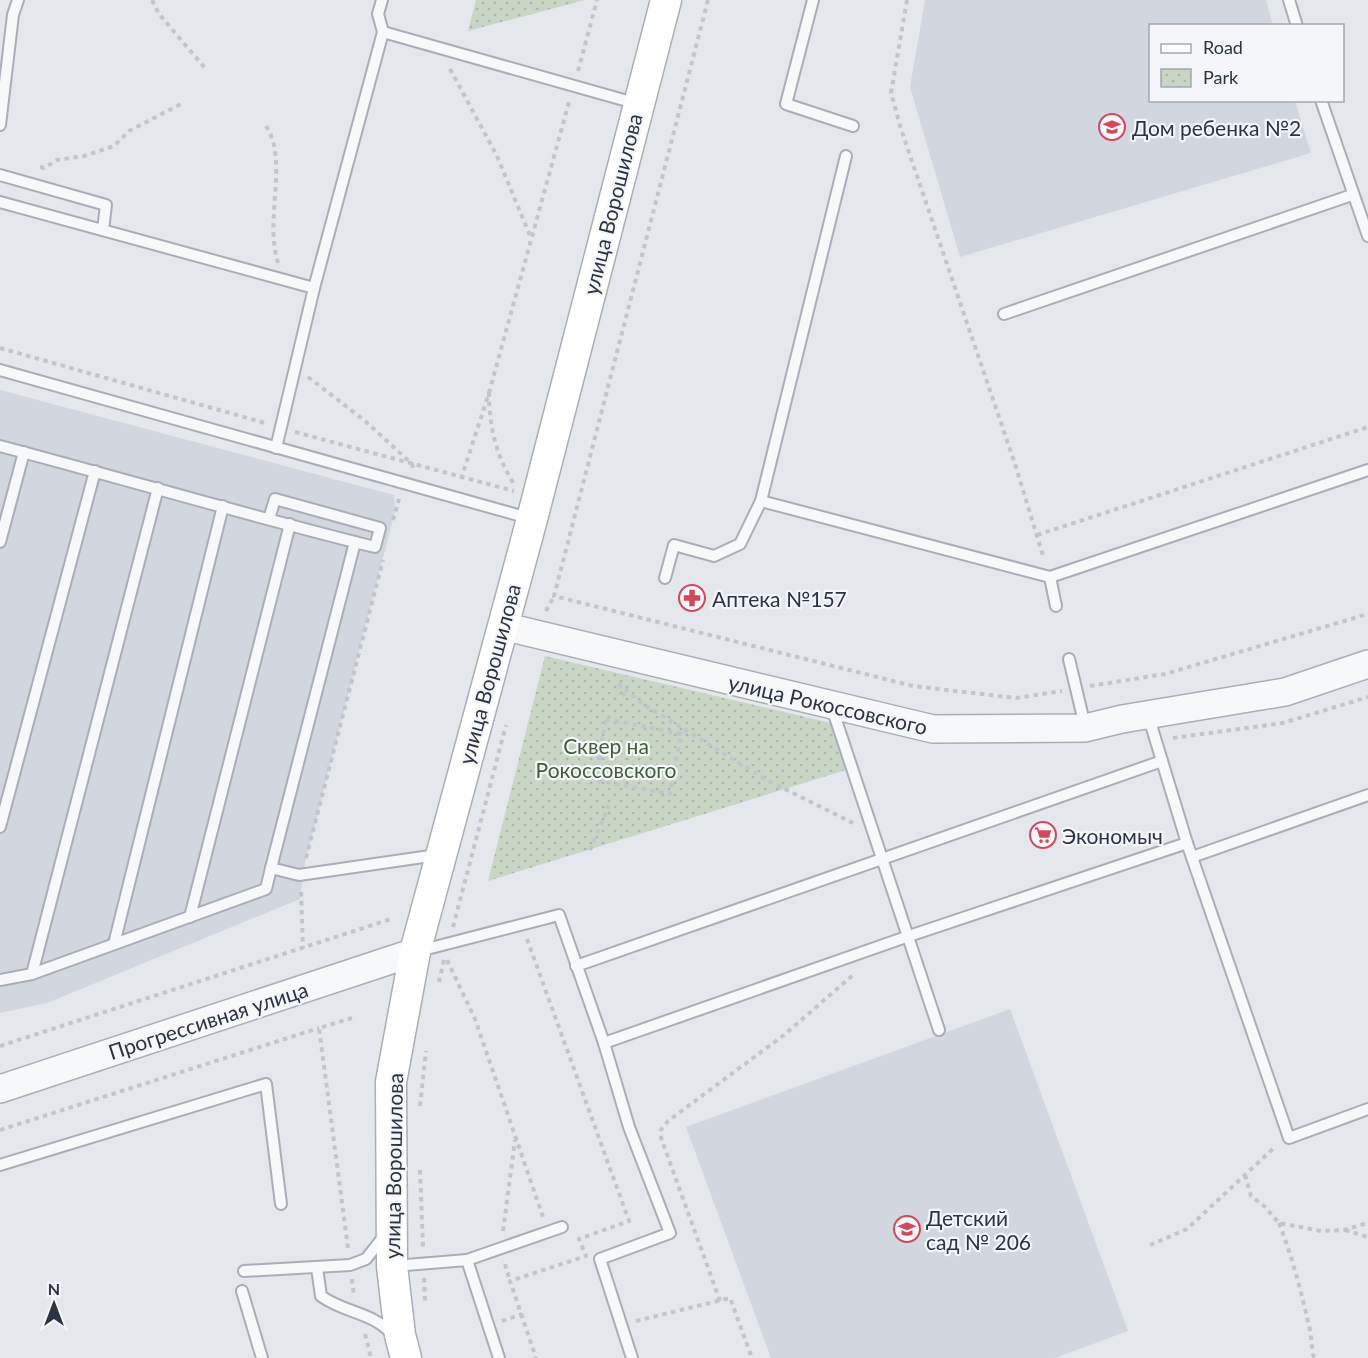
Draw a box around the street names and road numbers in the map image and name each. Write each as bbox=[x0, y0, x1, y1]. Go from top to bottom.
street label: улица Ворошилова bbox=[577, 111, 647, 297]
street label: улица Ворошилова bbox=[453, 581, 525, 767]
street label: улица Рокоссовского bbox=[726, 669, 930, 739]
street label: Прогрессивная улица bbox=[105, 976, 311, 1064]
street label: улица Ворошилова bbox=[379, 1073, 407, 1259]

